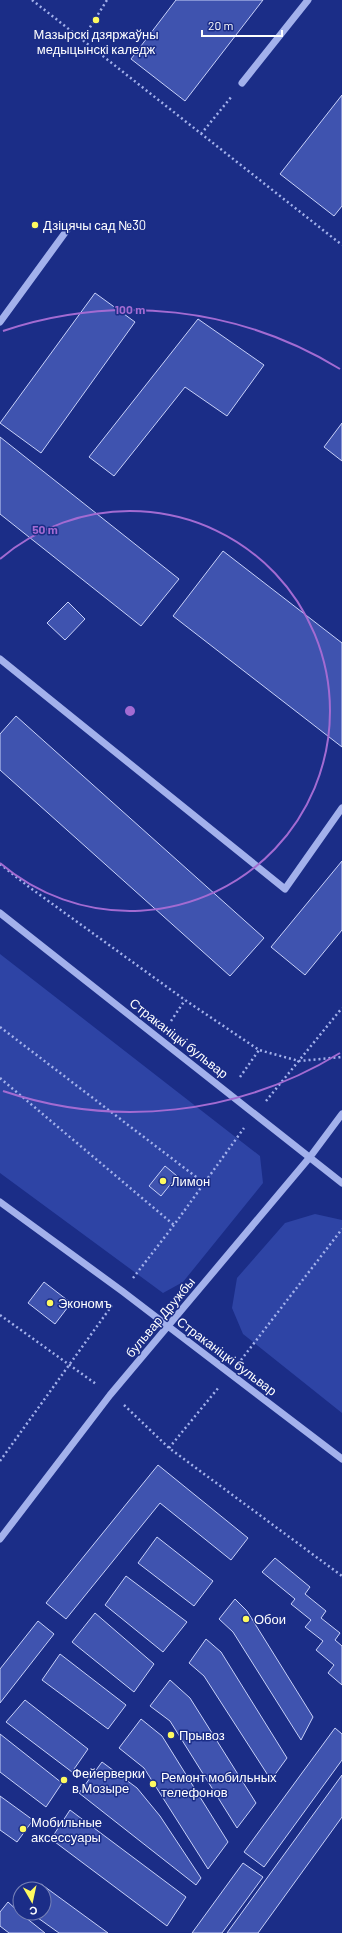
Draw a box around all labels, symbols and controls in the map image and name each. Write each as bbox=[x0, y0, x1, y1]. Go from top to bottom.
scale bar bbox=[202, 12, 282, 38]
marker: Мазырскі дзяржаўны медыцынскі каледж bbox=[91, 15, 101, 25]
text: 20 m bbox=[208, 18, 234, 32]
place label: Мазырскі дзяржаўны медыцынскі каледж bbox=[33, 26, 159, 57]
place label: Дзіцячы сад №30 bbox=[43, 217, 146, 233]
marker: Дзіцячы сад №30 bbox=[30, 220, 40, 230]
text: 100 m bbox=[115, 302, 145, 316]
text: 50 m bbox=[32, 522, 58, 536]
centre of rings bbox=[123, 704, 137, 718]
street label: Страканіцкі бульвар bbox=[127, 995, 231, 1081]
place label: Лимон bbox=[171, 1173, 210, 1189]
marker: Лимон bbox=[158, 1176, 168, 1186]
street label: бульвар Дружбы bbox=[122, 1274, 198, 1360]
place label: Экономъ bbox=[58, 1295, 112, 1311]
marker: Экономъ bbox=[45, 1298, 55, 1308]
street label: Страканіцкі бульвар bbox=[174, 1313, 280, 1399]
place label: Обои bbox=[254, 1611, 286, 1627]
marker: Обои bbox=[241, 1614, 251, 1624]
place label: Прывоз bbox=[179, 1727, 225, 1743]
marker: Прывоз bbox=[166, 1730, 176, 1740]
place label: Фейерверки в Мозыре bbox=[72, 1765, 145, 1796]
place label: Ремонт мобильных телефонов bbox=[161, 1769, 277, 1800]
marker: Фейерверки в Мозыре bbox=[59, 1775, 69, 1785]
marker: Ремонт мобильных телефонов bbox=[148, 1779, 158, 1789]
place label: Мобильные аксессуары bbox=[31, 1814, 102, 1845]
marker: Мобильные аксессуары bbox=[18, 1824, 28, 1834]
north arrow bbox=[12, 1881, 52, 1921]
text: С bbox=[29, 1904, 39, 1918]

